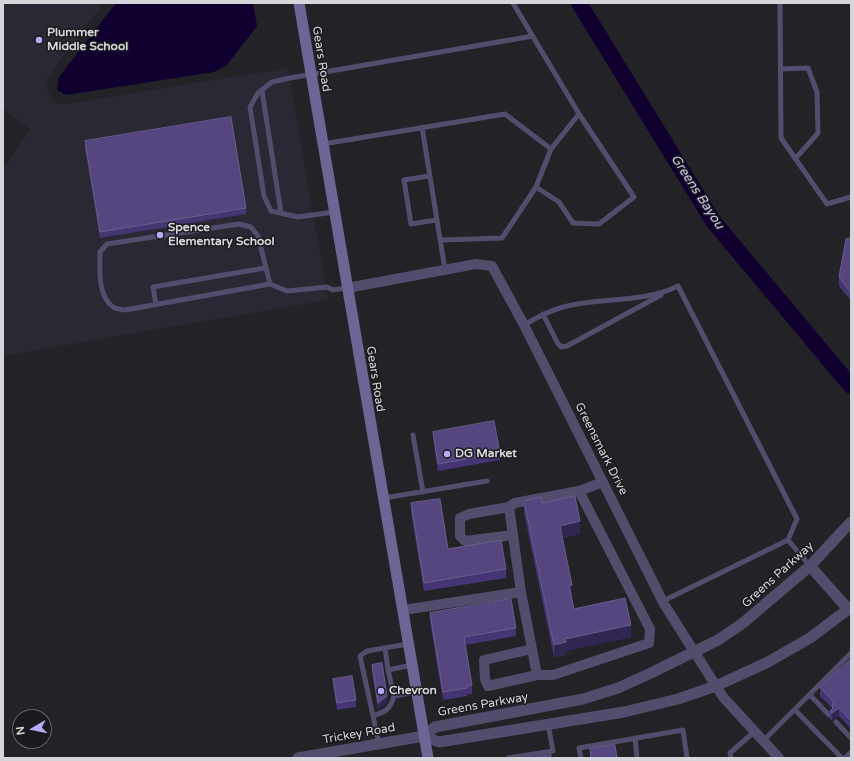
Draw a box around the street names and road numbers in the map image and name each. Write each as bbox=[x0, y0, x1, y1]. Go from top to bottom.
street label: Gears Road bbox=[309, 25, 333, 93]
street label: Gears Road bbox=[363, 345, 387, 413]
street label: Greensmark Drive bbox=[571, 400, 631, 498]
street label: Greens Parkway bbox=[739, 539, 817, 611]
street label: Greens Parkway bbox=[437, 690, 529, 720]
street label: Trickey Road bbox=[322, 721, 396, 747]

